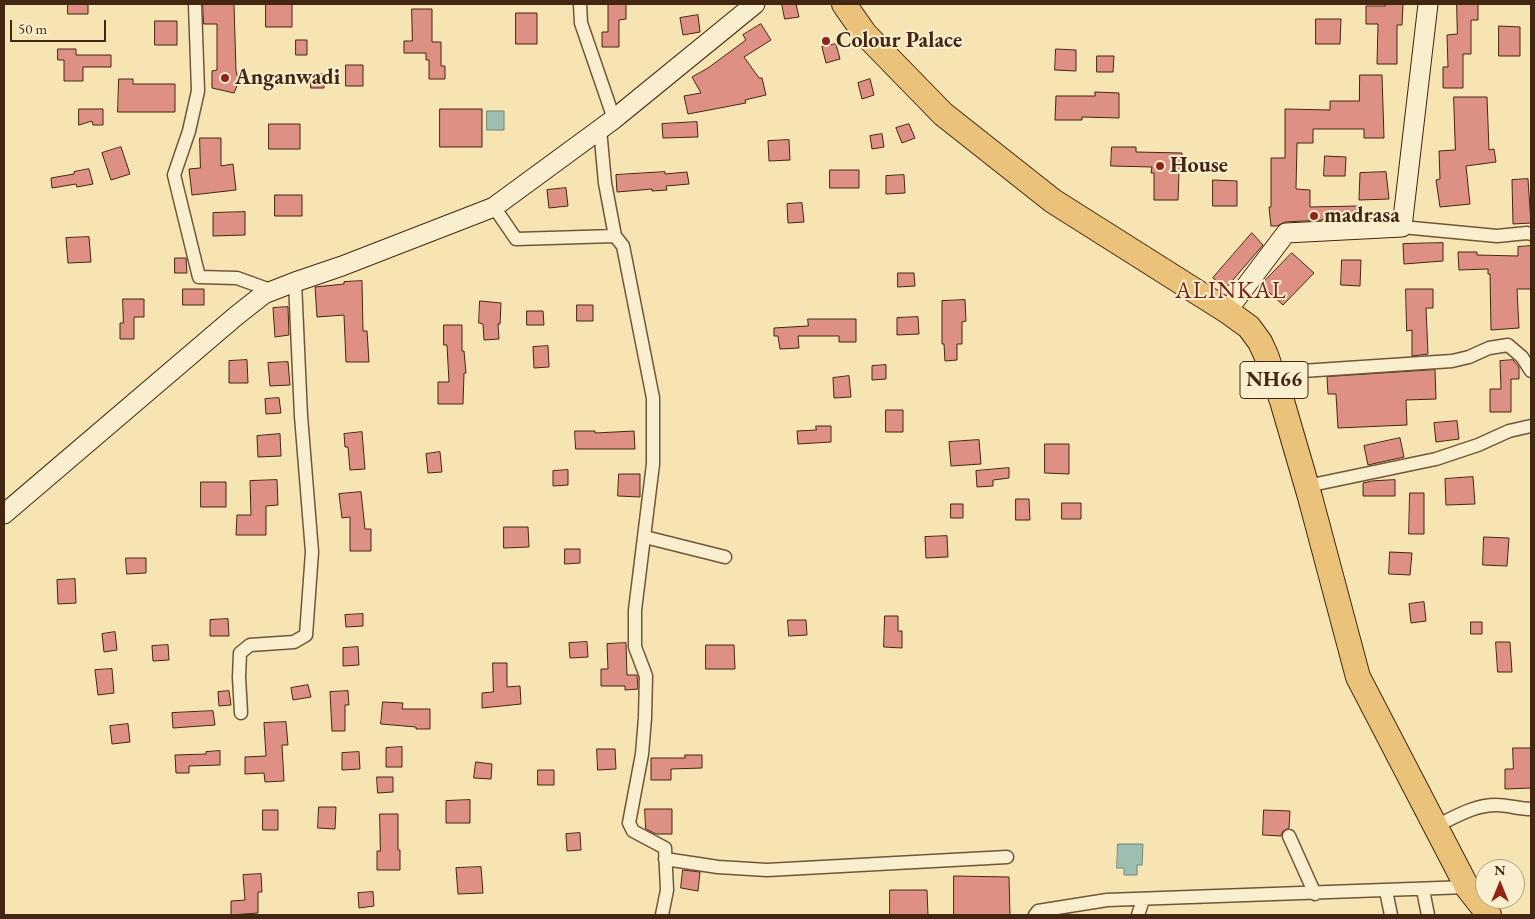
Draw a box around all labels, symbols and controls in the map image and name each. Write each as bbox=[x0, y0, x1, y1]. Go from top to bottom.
scale bar bbox=[12, 10, 109, 42]
text: 50 m bbox=[18, 19, 47, 38]
place label: Colour Palace bbox=[836, 28, 962, 54]
marker: Colour Palace bbox=[820, 35, 832, 47]
place label: Anganwadi bbox=[235, 65, 340, 91]
marker: Anganwadi bbox=[219, 72, 231, 84]
place label: House bbox=[1170, 153, 1228, 179]
marker: House bbox=[1154, 160, 1166, 172]
place label: madrasa bbox=[1324, 203, 1400, 229]
marker: madrasa bbox=[1308, 210, 1320, 222]
district label: ALINKAL bbox=[1174, 277, 1288, 305]
road number: NH66 bbox=[1240, 362, 1308, 398]
north arrow bbox=[1475, 859, 1525, 909]
text: N bbox=[1494, 861, 1506, 879]

